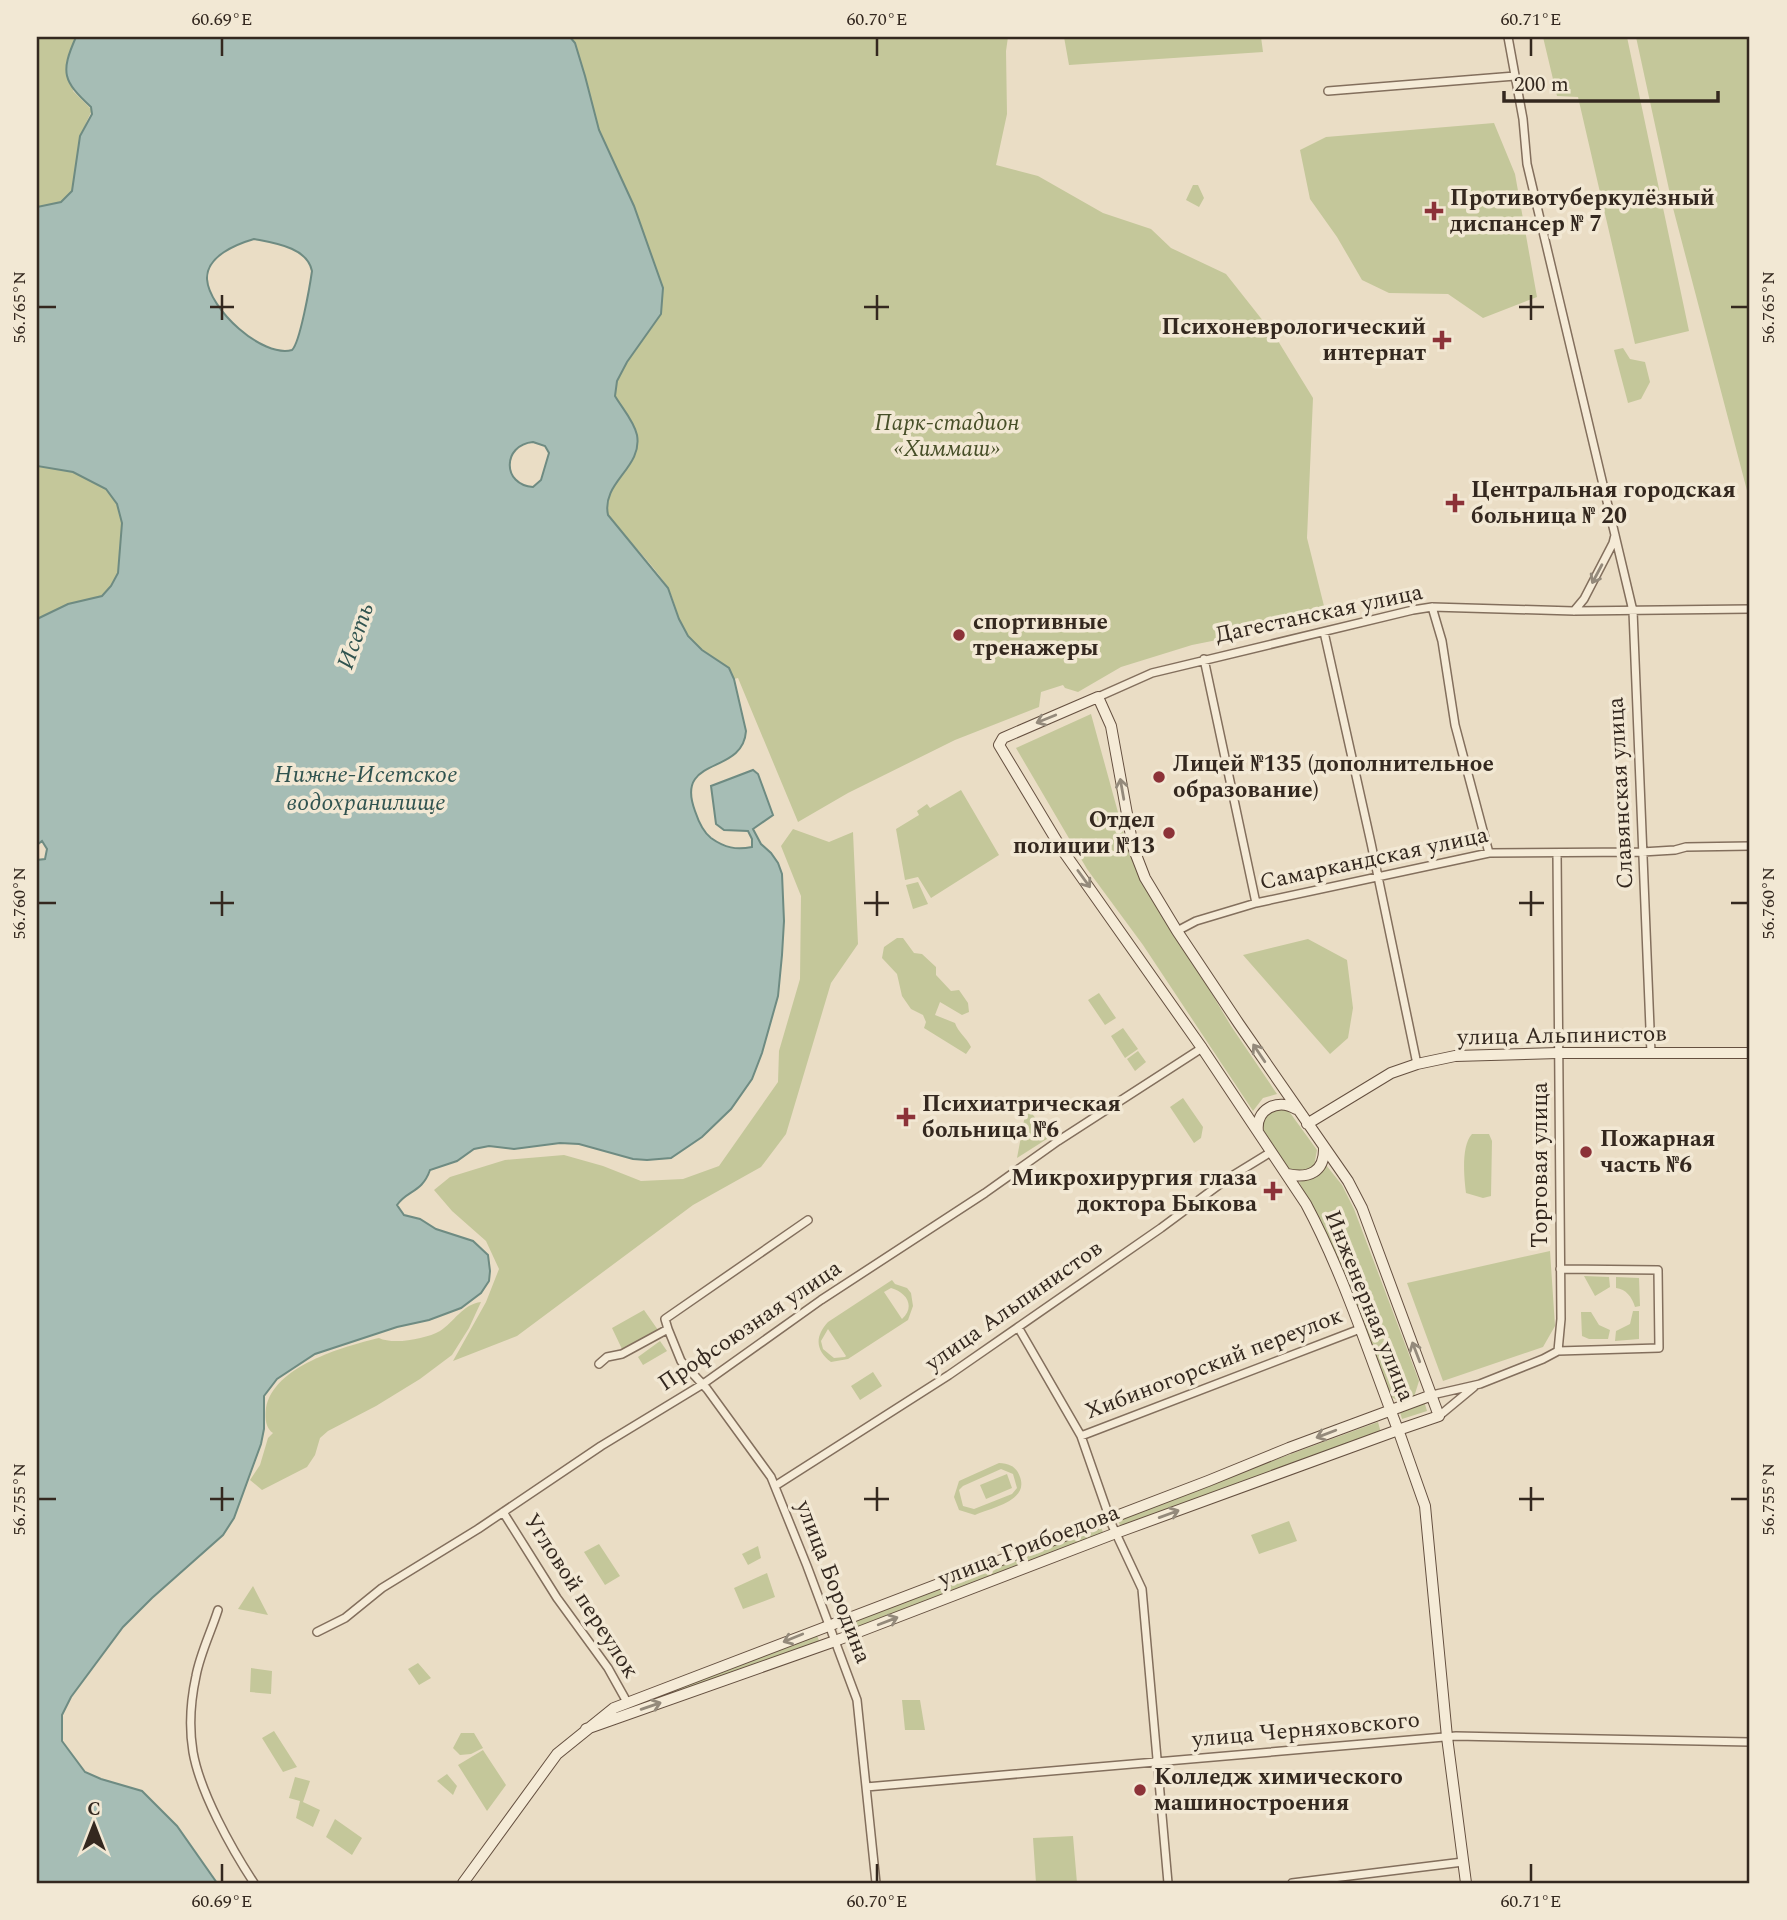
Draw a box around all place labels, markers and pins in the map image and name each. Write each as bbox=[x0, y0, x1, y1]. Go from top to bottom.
place label: Противотуберкулёзный диспансер № 7 bbox=[1450, 181, 1715, 242]
marker: Противотуберкулёзный диспансер № 7 bbox=[1424, 201, 1444, 221]
place label: Психоневрологический интернат bbox=[1162, 310, 1426, 371]
marker: Психоневрологический интернат bbox=[1432, 330, 1452, 350]
place label: Центральная городская больница № 20 bbox=[1471, 473, 1736, 534]
marker: Центральная городская больница № 20 bbox=[1445, 493, 1465, 513]
place label: спортивные тренажеры bbox=[973, 605, 1108, 666]
marker: спортивные тренажеры bbox=[951, 627, 967, 643]
place label: Лицей №135 (дополнительное образование) bbox=[1173, 747, 1494, 808]
marker: Лицей №135 (дополнительное образование) bbox=[1151, 769, 1167, 785]
place label: Отдел полиции №13 bbox=[1013, 803, 1155, 864]
marker: Отдел полиции №13 bbox=[1161, 825, 1177, 841]
place label: Психиатрическая больница №6 bbox=[922, 1087, 1121, 1148]
marker: Психиатрическая больница №6 bbox=[896, 1107, 916, 1127]
place label: Пожарная часть №6 bbox=[1600, 1122, 1715, 1183]
marker: Пожарная часть №6 bbox=[1578, 1144, 1594, 1160]
place label: Микрохирургия глаза доктора Быкова bbox=[1011, 1161, 1257, 1222]
marker: Микрохирургия глаза доктора Быкова bbox=[1263, 1181, 1283, 1201]
place label: Колледж химического машиностроения bbox=[1154, 1760, 1403, 1821]
marker: Колледж химического машиностроения bbox=[1132, 1782, 1148, 1798]

